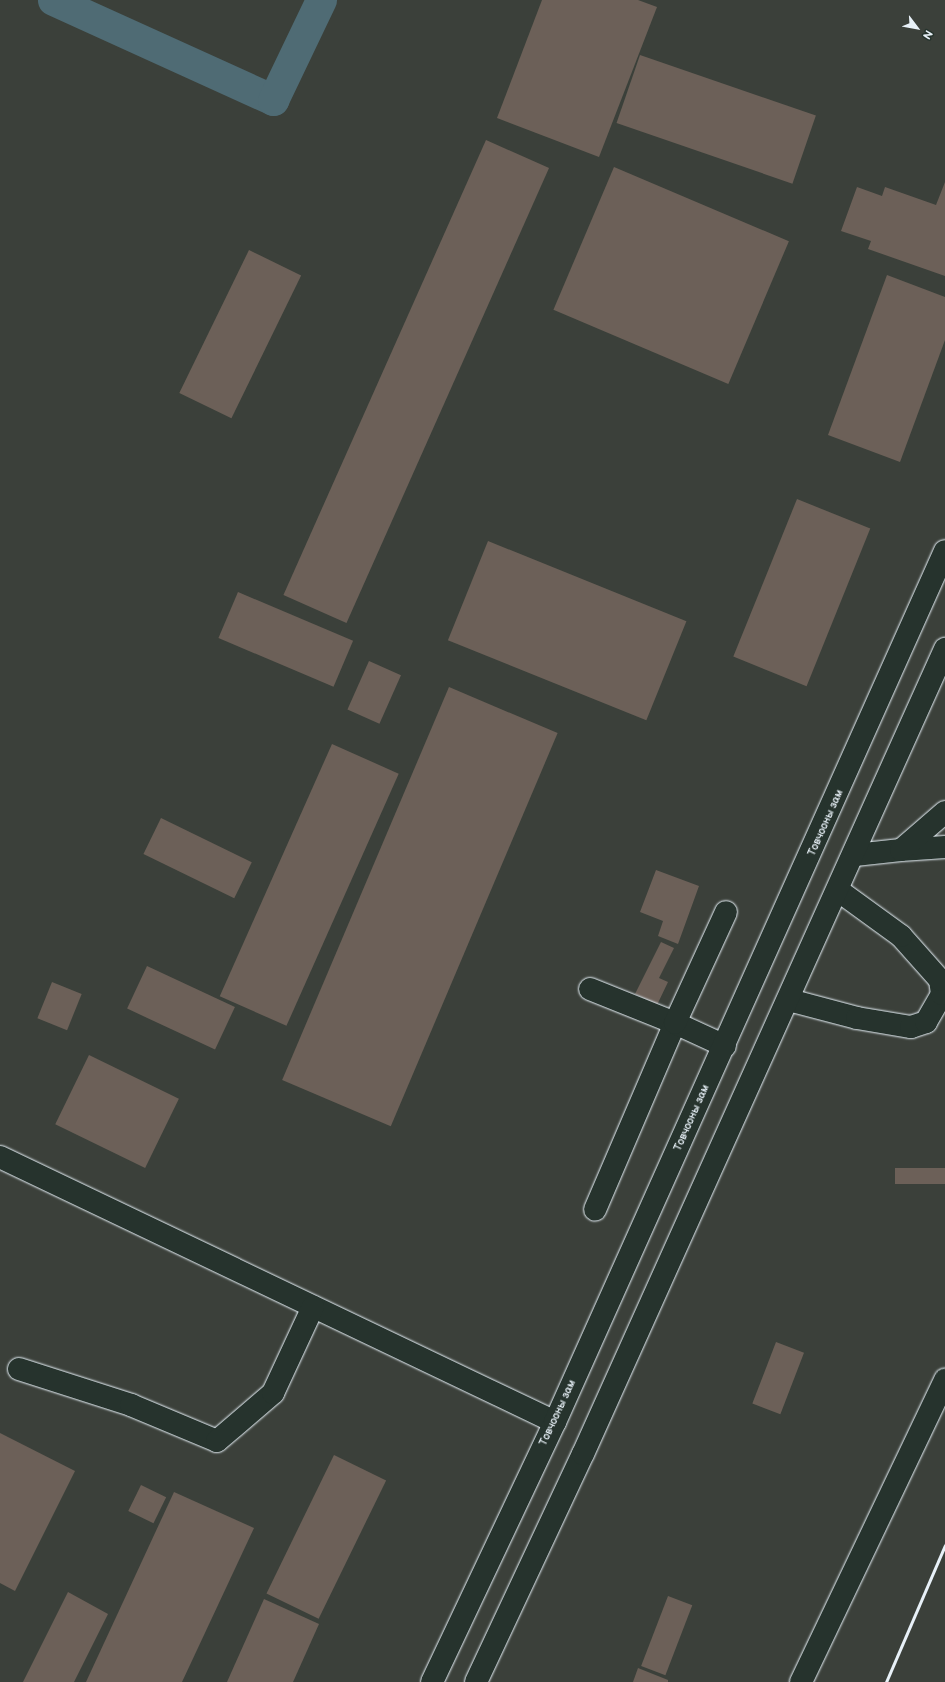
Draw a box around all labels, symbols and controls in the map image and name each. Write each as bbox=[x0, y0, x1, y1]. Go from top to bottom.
north arrow bbox=[897, 8, 937, 48]
text: N bbox=[920, 28, 935, 42]
street label: Товчооны зам bbox=[805, 788, 847, 858]
street label: Товчооны зам bbox=[671, 1083, 713, 1153]
street label: Товчооны зам bbox=[537, 1378, 579, 1448]

